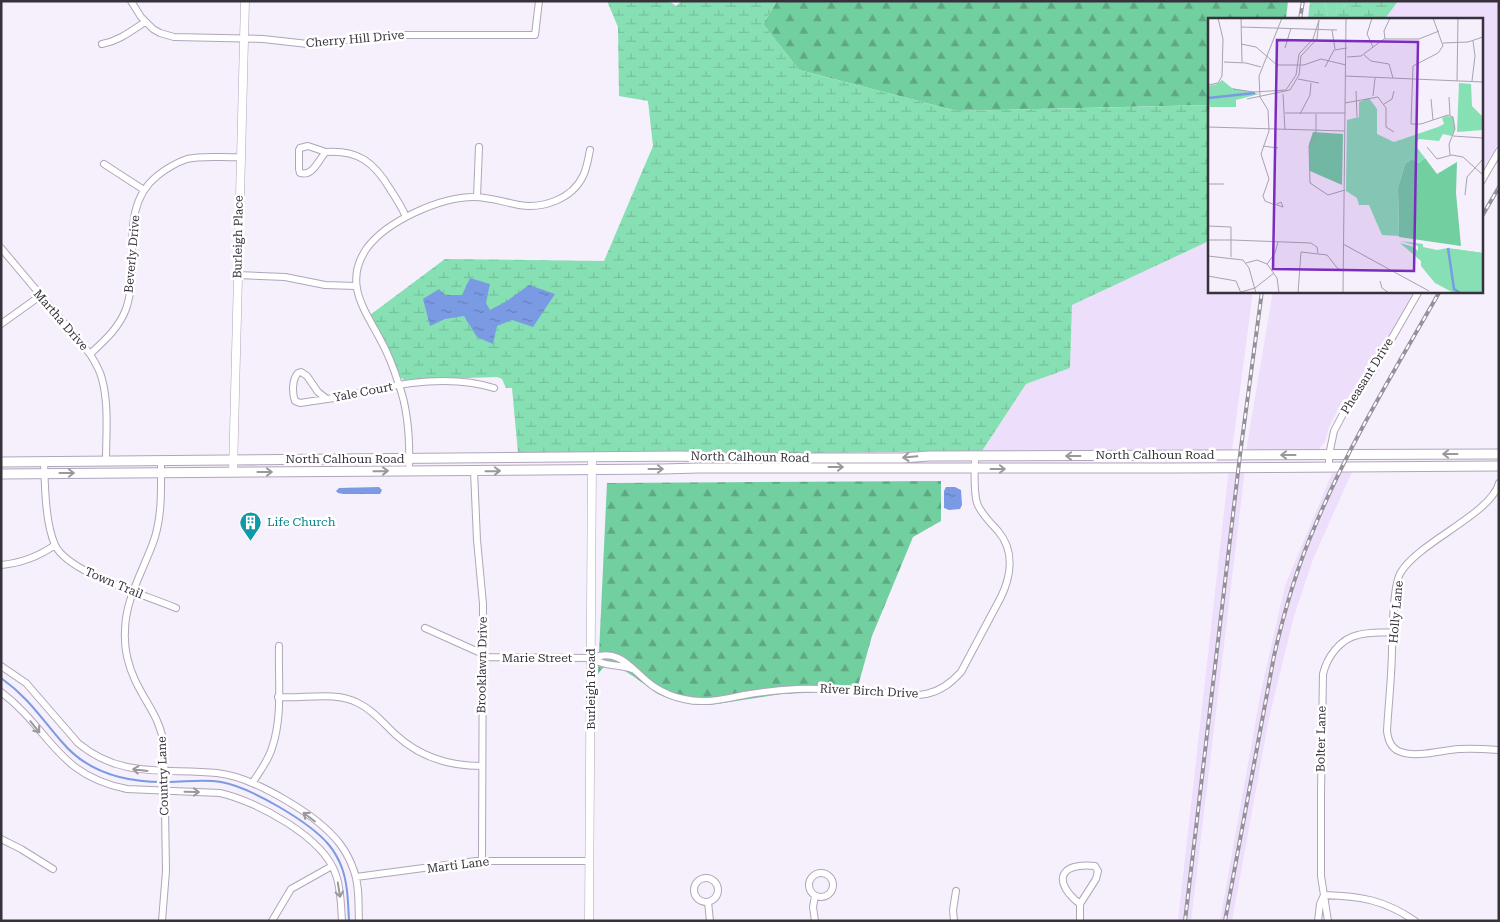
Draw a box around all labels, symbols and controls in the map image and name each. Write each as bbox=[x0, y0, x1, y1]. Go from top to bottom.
inset map bbox=[1208, 18, 1482, 292]
street label: Cherry Hill Drive bbox=[305, 28, 405, 50]
street label: Burleigh Place bbox=[230, 195, 246, 279]
street label: Beverly Drive bbox=[122, 214, 142, 293]
street label: Martha Drive bbox=[31, 287, 91, 354]
street label: Pheasant Drive bbox=[1338, 335, 1396, 417]
street label: Yale Court bbox=[332, 379, 394, 405]
street label: North Calhoun Road bbox=[1096, 448, 1215, 462]
street label: North Calhoun Road bbox=[690, 449, 810, 465]
one-way arrow bbox=[1442, 449, 1458, 459]
one-way arrow bbox=[1280, 450, 1296, 460]
one-way arrow bbox=[1065, 451, 1081, 461]
street label: North Calhoun Road bbox=[286, 452, 405, 466]
one-way arrow bbox=[902, 453, 918, 462]
one-way arrow bbox=[827, 462, 843, 472]
one-way arrow bbox=[647, 464, 663, 474]
one-way arrow bbox=[990, 464, 1006, 474]
one-way arrow bbox=[372, 466, 389, 476]
one-way arrow bbox=[484, 466, 501, 476]
one-way arrow bbox=[256, 467, 273, 477]
one-way arrow bbox=[59, 468, 75, 478]
building icon: Life Church bbox=[239, 510, 263, 541]
place label: Life Church bbox=[267, 515, 336, 529]
street label: Town Trail bbox=[83, 564, 145, 602]
street label: Holly Lane bbox=[1386, 580, 1406, 644]
street label: Brooklawn Drive bbox=[474, 616, 490, 714]
street label: Burleigh Road bbox=[584, 648, 598, 730]
street label: Marie Street bbox=[502, 651, 573, 665]
street label: River Birch Drive bbox=[819, 681, 919, 701]
street label: Bolter Lane bbox=[1313, 705, 1329, 772]
one-way arrow bbox=[30, 720, 41, 733]
street label: Country Lane bbox=[155, 736, 171, 816]
one-way arrow bbox=[132, 765, 148, 775]
one-way arrow bbox=[184, 787, 200, 797]
one-way arrow bbox=[303, 811, 316, 822]
street label: Marti Lane bbox=[426, 854, 490, 876]
one-way arrow bbox=[334, 881, 344, 897]

